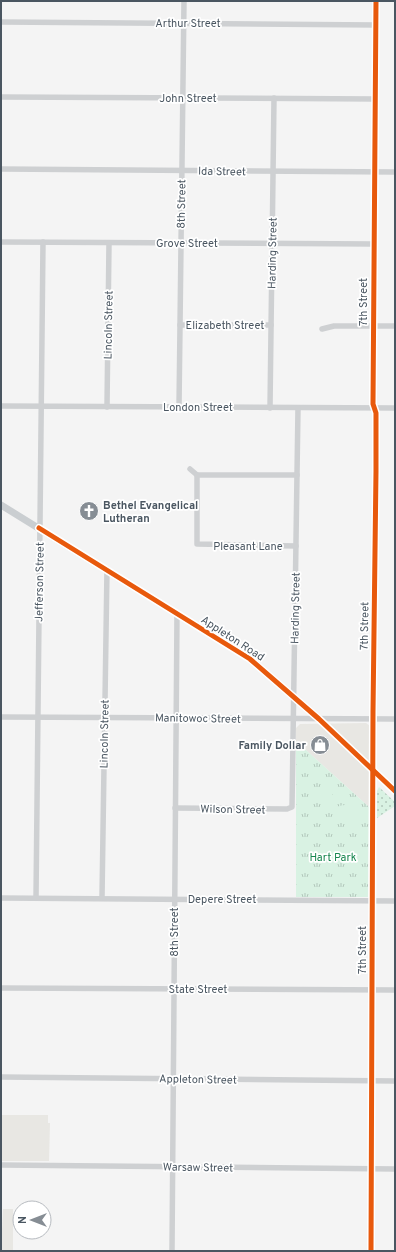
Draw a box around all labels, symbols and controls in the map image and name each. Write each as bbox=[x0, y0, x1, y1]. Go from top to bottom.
street label: Arthur Street bbox=[155, 17, 221, 31]
street label: John Street bbox=[159, 92, 217, 106]
street label: Ida Street bbox=[198, 165, 246, 179]
street label: 8th Street bbox=[175, 179, 189, 229]
street label: Harding Street bbox=[265, 217, 281, 289]
street label: Grove Street bbox=[156, 237, 218, 251]
street label: 7th Street bbox=[357, 278, 371, 326]
street label: Lincoln Street bbox=[101, 290, 117, 360]
street label: Elizabeth Street bbox=[186, 319, 264, 333]
street label: London Street bbox=[163, 401, 233, 415]
place label: Bethel Evangelical Lutheran bbox=[103, 499, 198, 526]
church icon: Bethel Evangelical Lutheran bbox=[78, 500, 100, 522]
street label: Pleasant Lane bbox=[213, 540, 283, 554]
street label: Jefferson Street bbox=[32, 542, 48, 622]
street label: Harding Street bbox=[288, 572, 304, 644]
street label: 7th Street bbox=[358, 602, 372, 650]
street label: Appleton Road bbox=[198, 613, 267, 665]
street label: Lincoln Street bbox=[97, 699, 113, 769]
street label: Manitowoc Street bbox=[155, 711, 241, 727]
shop icon: Family Dollar bbox=[309, 734, 331, 756]
place label: Family Dollar bbox=[238, 739, 306, 753]
street label: Wilson Street bbox=[200, 802, 266, 818]
park label: Hart Park bbox=[309, 851, 357, 865]
street label: Depere Street bbox=[188, 893, 256, 907]
street label: 8th Street bbox=[168, 907, 182, 957]
street label: 7th Street bbox=[356, 926, 370, 974]
street label: State Street bbox=[169, 983, 227, 997]
street label: Appleton Street bbox=[159, 1072, 237, 1088]
street label: Warsaw Street bbox=[163, 1160, 233, 1176]
north arrow bbox=[12, 1200, 52, 1240]
text: N bbox=[16, 1216, 30, 1224]

